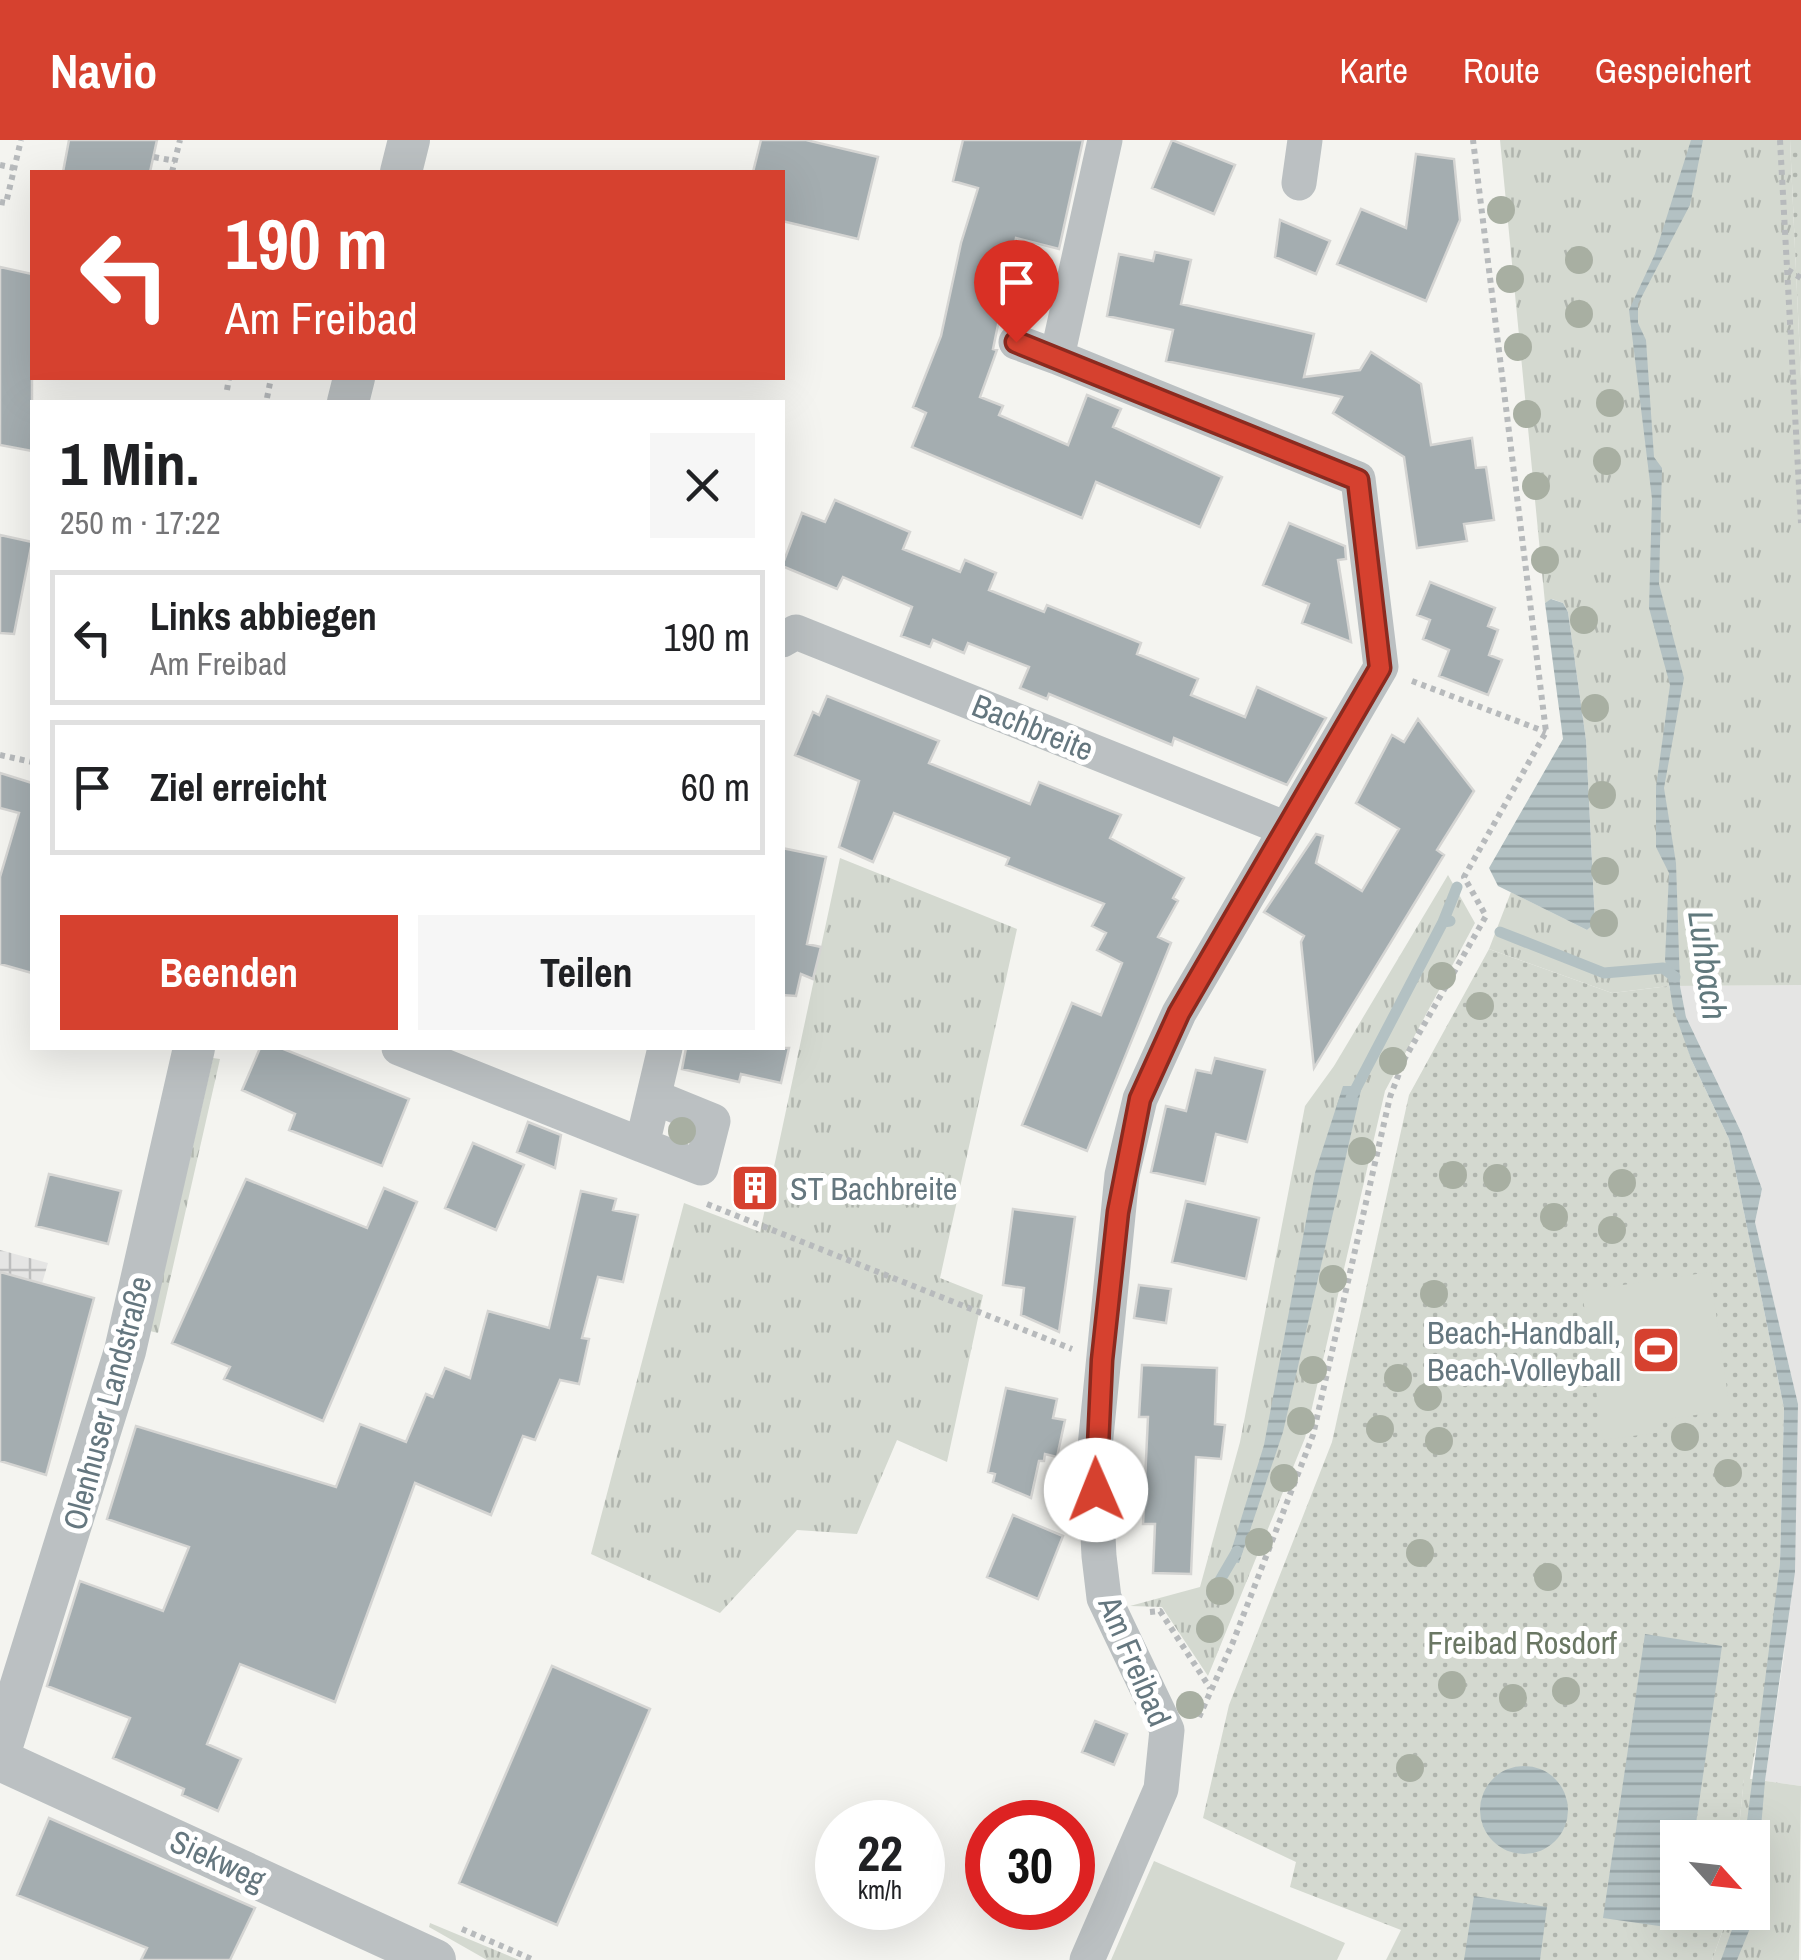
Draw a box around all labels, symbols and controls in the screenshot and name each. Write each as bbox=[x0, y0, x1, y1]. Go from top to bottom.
text: Navio bbox=[50, 38, 157, 103]
text: Karte bbox=[1339, 47, 1408, 94]
text: Route bbox=[1463, 47, 1540, 94]
text: Gespeichert bbox=[1595, 47, 1751, 94]
text: 190 m bbox=[225, 197, 388, 291]
icon: left bbox=[60, 210, 190, 340]
pin bbox=[974, 240, 1059, 343]
icon: arrive bbox=[989, 255, 1044, 310]
text: Am Freibad bbox=[225, 287, 418, 348]
text: 1 Min. bbox=[60, 423, 199, 504]
button: close bbox=[650, 433, 755, 538]
text: 250 m · 17:22 bbox=[60, 501, 220, 544]
text: Links abbiegen bbox=[150, 591, 377, 642]
icon: left bbox=[65, 610, 120, 665]
text: 190 m bbox=[663, 612, 750, 663]
text: Am Freibad bbox=[150, 642, 287, 685]
street label: Bachbreite bbox=[966, 683, 1100, 771]
icon: arrive bbox=[65, 760, 120, 815]
text: Ziel erreicht bbox=[150, 762, 327, 813]
text: 60 m bbox=[681, 762, 750, 813]
water label: Luhbach bbox=[1677, 907, 1739, 1023]
button: Beenden bbox=[60, 915, 398, 1030]
button: Teilen bbox=[418, 915, 755, 1030]
building icon: ST Bachbreite bbox=[729, 1162, 781, 1214]
place label: ST Bachbreite bbox=[790, 1167, 957, 1210]
street label: Olenhuser Landstraße bbox=[52, 1271, 162, 1535]
place label: Beach-Handball, Beach-Volleyball bbox=[1427, 1311, 1621, 1391]
sports icon: Beach-Handball, Beach-Volleyball bbox=[1630, 1324, 1682, 1376]
position arrow bbox=[1044, 1438, 1148, 1542]
street label: Am Freibad bbox=[1088, 1589, 1182, 1732]
park label: Freibad Rosdorf bbox=[1427, 1621, 1617, 1664]
speed limit sign: 30 bbox=[965, 1800, 1095, 1930]
street label: Siekweg bbox=[163, 1819, 273, 1901]
text: 22 bbox=[857, 1819, 903, 1887]
north arrow bbox=[1660, 1820, 1770, 1930]
map controls bbox=[1660, 1820, 1770, 1930]
text: km/h bbox=[858, 1873, 902, 1907]

